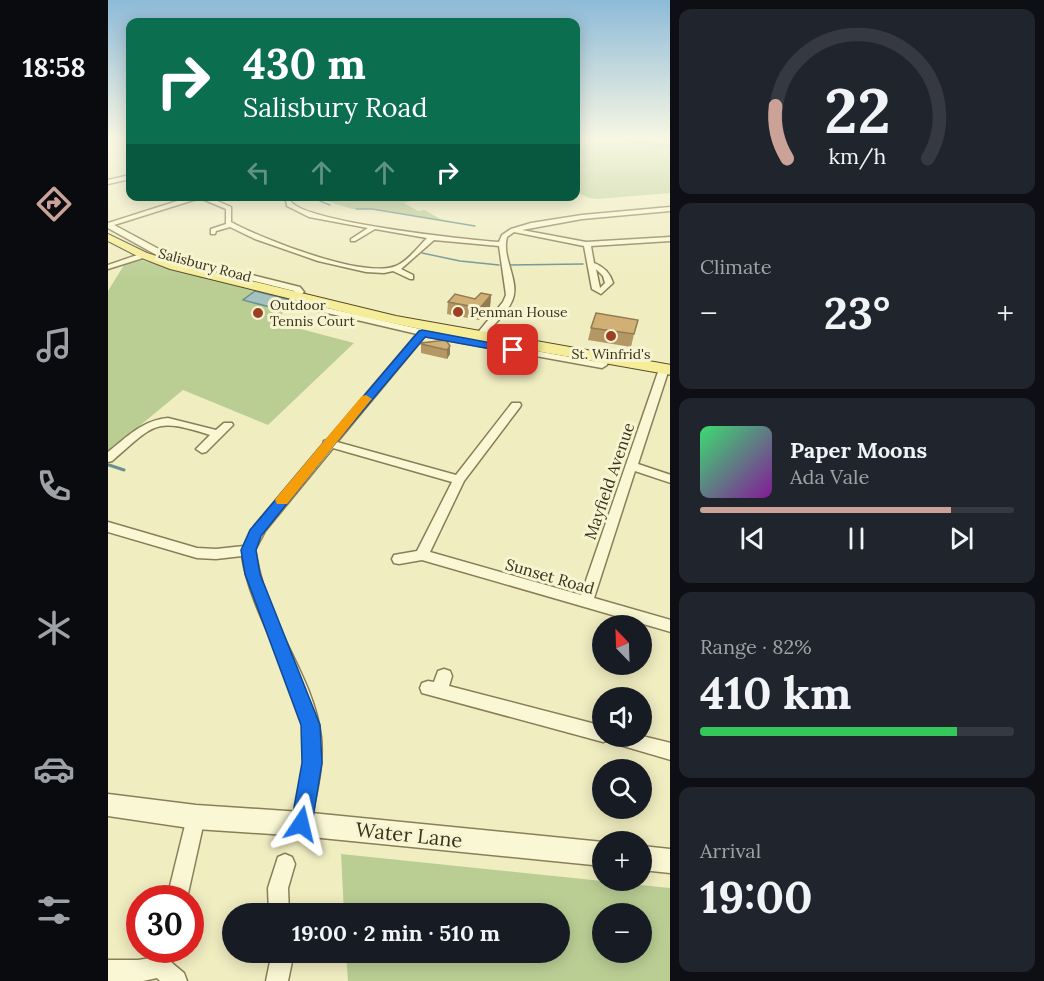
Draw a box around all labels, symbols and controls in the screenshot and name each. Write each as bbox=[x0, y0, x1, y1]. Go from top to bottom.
text: 430 m bbox=[243, 37, 366, 91]
icon: right bbox=[144, 42, 222, 120]
text: 18:58 bbox=[22, 50, 86, 84]
text: 22 bbox=[824, 70, 890, 150]
text: Salisbury Road bbox=[243, 90, 428, 124]
text: km/h bbox=[828, 142, 886, 170]
icon: left bbox=[242, 156, 275, 189]
icon: ahead bbox=[305, 156, 338, 189]
icon: ahead bbox=[368, 156, 401, 189]
icon: right bbox=[431, 156, 464, 189]
icon: directions bbox=[33, 183, 75, 225]
street label: Salisbury Road bbox=[156, 244, 254, 286]
text: Climate bbox=[700, 254, 772, 279]
text: 23° bbox=[824, 284, 890, 341]
text: − bbox=[700, 292, 718, 334]
text: + bbox=[996, 292, 1014, 334]
place label: Outdoor Tennis Court bbox=[270, 296, 355, 330]
place label: Penman House bbox=[470, 303, 568, 321]
marker: Penman House bbox=[451, 305, 465, 319]
marker: Outdoor Tennis Court bbox=[251, 306, 265, 320]
icon: music bbox=[33, 324, 75, 366]
pin bbox=[487, 324, 538, 375]
marker: St. Winfrid's bbox=[604, 329, 618, 343]
icon: arrive bbox=[496, 333, 529, 366]
place label: St. Winfrid's bbox=[571, 345, 651, 363]
street label: Mayfield Avenue bbox=[580, 420, 638, 542]
text: Paper Moons bbox=[790, 436, 927, 464]
text: Ada Vale bbox=[790, 464, 869, 489]
icon: phone bbox=[33, 465, 75, 507]
icon: previous bbox=[736, 522, 769, 555]
icon: pause bbox=[840, 522, 873, 555]
icon: next bbox=[945, 522, 978, 555]
street label: Sunset Road bbox=[503, 554, 597, 598]
icon: climate bbox=[33, 607, 75, 649]
north arrow bbox=[592, 615, 652, 675]
map controls bbox=[592, 615, 652, 963]
text: Range · 82% bbox=[700, 634, 812, 659]
text: 410 km bbox=[700, 664, 851, 721]
button: sound bbox=[592, 687, 652, 747]
icon: car bbox=[33, 748, 75, 790]
button: search bbox=[592, 759, 652, 819]
position arrow bbox=[269, 792, 333, 856]
street label: Water Lane bbox=[354, 816, 464, 853]
button: + bbox=[592, 831, 652, 891]
text: Arrival bbox=[700, 838, 761, 863]
text: 19:00 bbox=[700, 868, 813, 925]
speed limit sign: 30 bbox=[126, 885, 204, 963]
icon: filters bbox=[33, 889, 75, 931]
button: − bbox=[592, 903, 652, 963]
text: 19:00 · 2 min · 510 m bbox=[292, 919, 500, 947]

